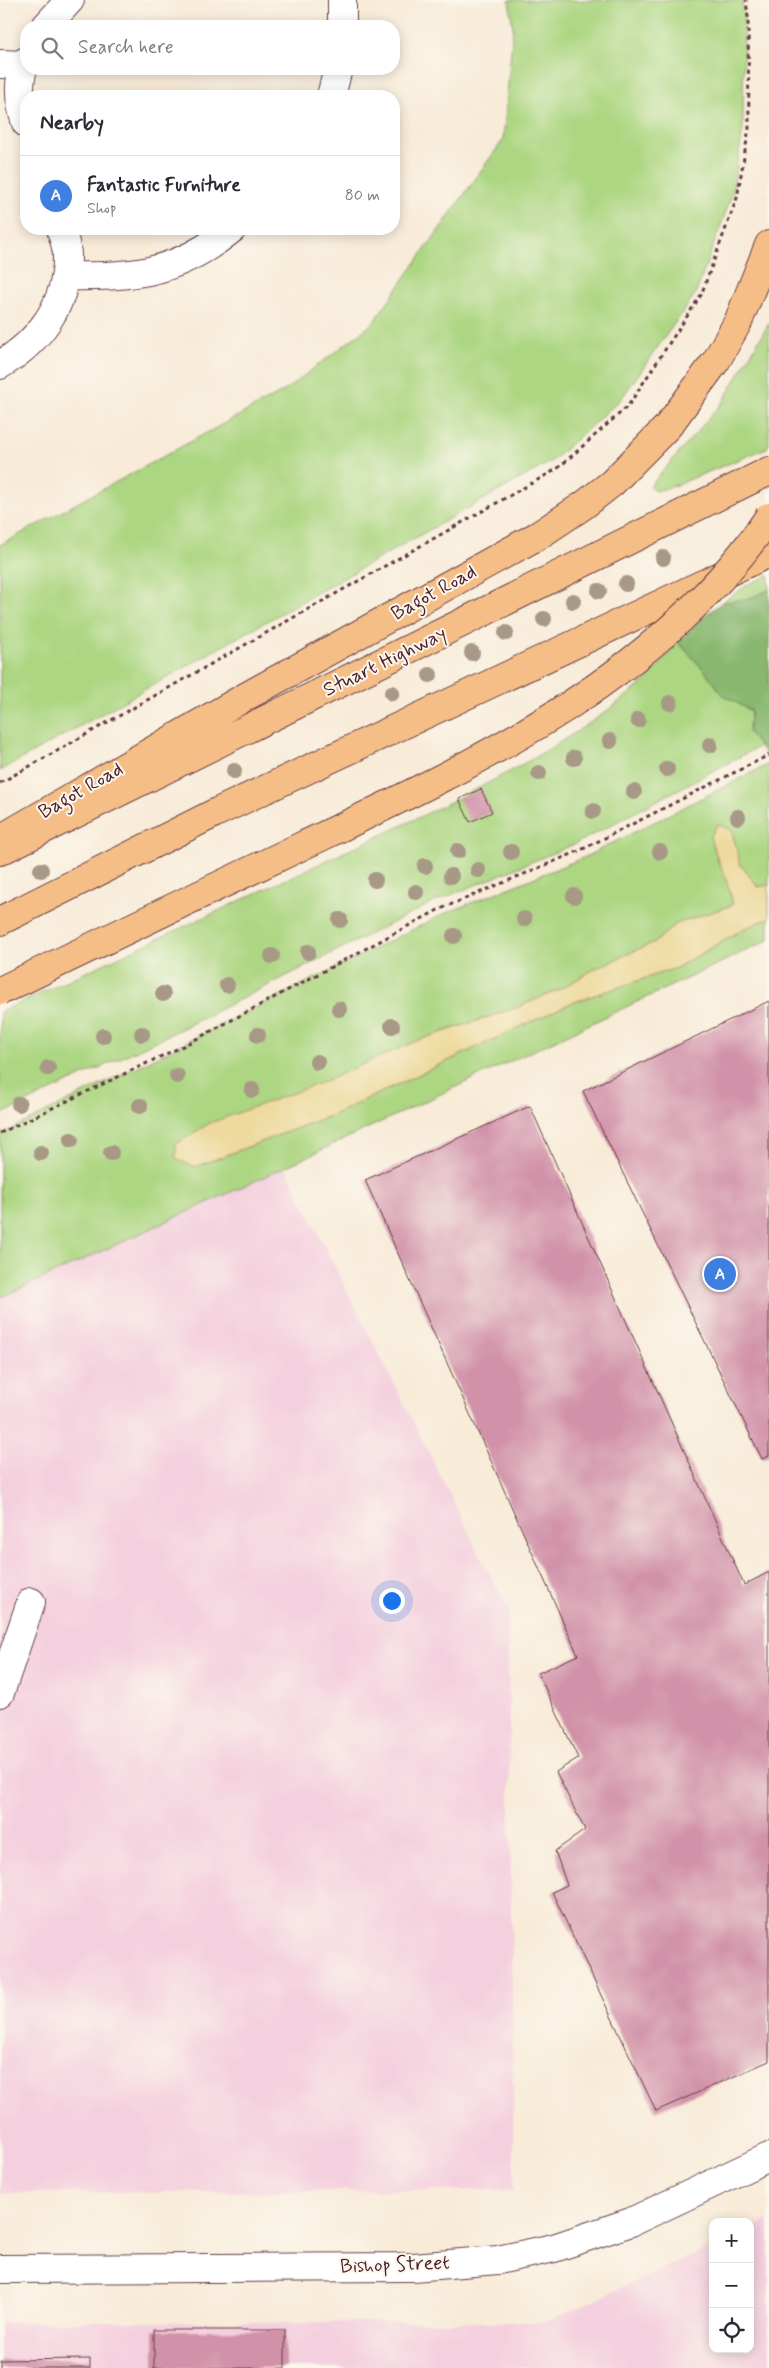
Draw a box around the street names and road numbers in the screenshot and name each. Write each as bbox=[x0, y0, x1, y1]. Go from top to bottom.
street label: Bagot Road bbox=[387, 559, 482, 629]
street label: Stuart Highway bbox=[319, 620, 451, 704]
street label: Bagot Road bbox=[34, 756, 129, 828]
street label: Bishop Street bbox=[340, 2250, 450, 2280]

